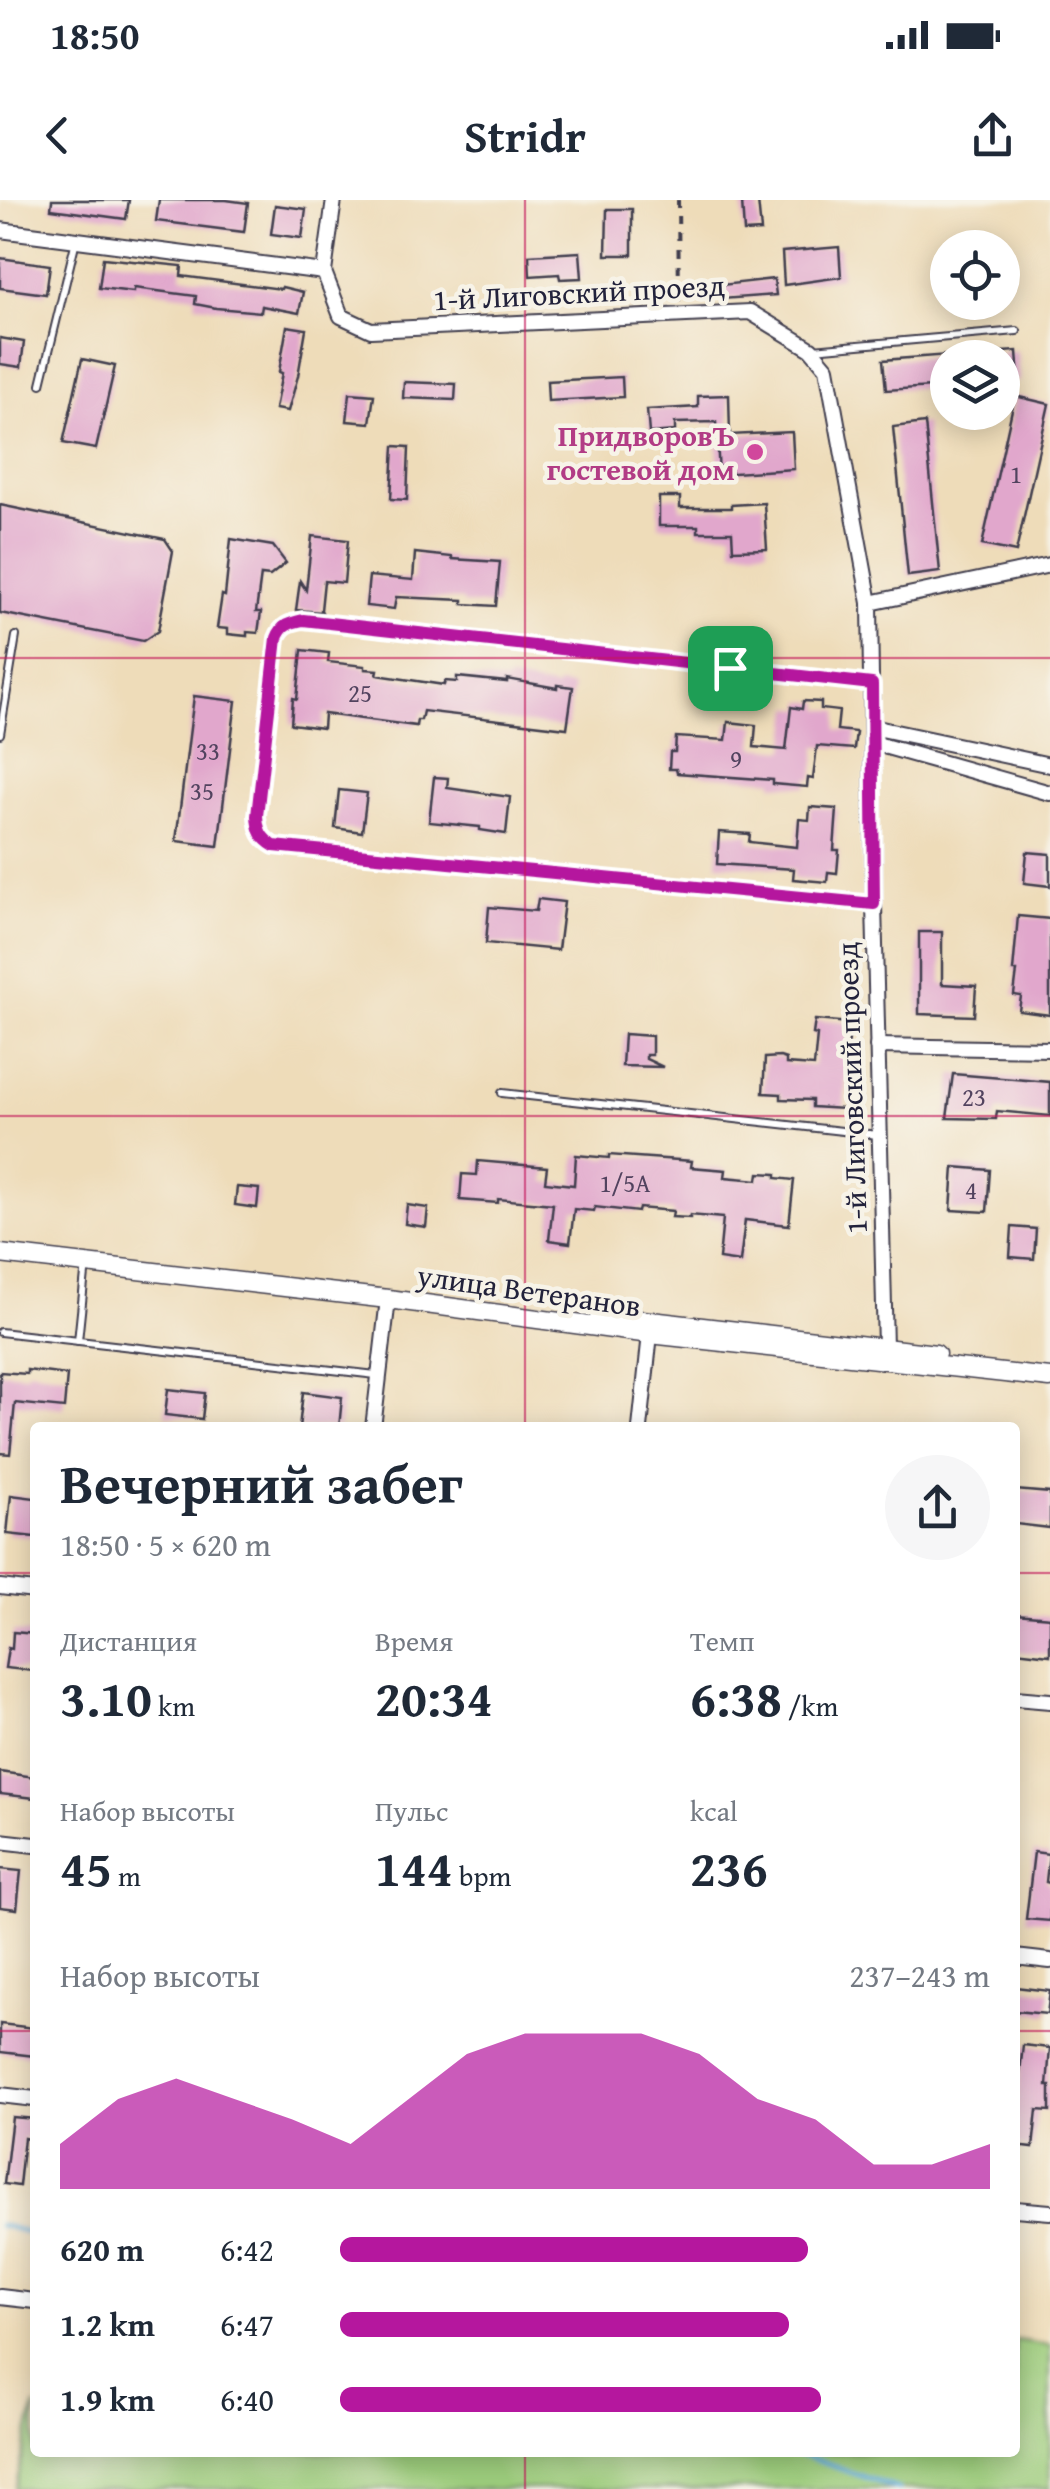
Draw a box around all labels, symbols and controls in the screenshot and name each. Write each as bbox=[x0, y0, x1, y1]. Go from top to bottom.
text: 18:50 bbox=[50, 7, 140, 63]
text: Stridr bbox=[464, 103, 586, 168]
icon: back bbox=[30, 108, 85, 163]
icon: share bbox=[965, 108, 1020, 163]
map controls bbox=[930, 230, 1020, 430]
button: locate bbox=[930, 230, 1020, 320]
street label: 1-й Лиговский проезд bbox=[432, 262, 726, 322]
button: layers bbox=[930, 340, 1020, 430]
place label: ПридворовЪ гостевой дом bbox=[547, 413, 735, 491]
marker: ПридворовЪ гостевой дом bbox=[744, 441, 766, 463]
house number: 1 bbox=[1010, 456, 1022, 492]
pin bbox=[688, 626, 773, 711]
icon: arrive bbox=[703, 641, 758, 696]
house number: 25 bbox=[348, 675, 372, 711]
house number: 33 bbox=[196, 733, 220, 769]
house number: 9 bbox=[730, 741, 742, 777]
house number: 35 bbox=[190, 773, 214, 809]
street label: 1-й Лиговский проезд bbox=[824, 941, 878, 1235]
house number: 23 bbox=[962, 1079, 986, 1115]
house number: 1/5А bbox=[599, 1165, 651, 1201]
house number: 4 bbox=[965, 1172, 977, 1208]
street label: улица Ветеранов bbox=[414, 1252, 643, 1327]
text: Вечерний забег bbox=[60, 1443, 463, 1523]
button: share bbox=[885, 1455, 990, 1560]
text: 18:50 · 5 × 620 m bbox=[60, 1521, 271, 1568]
text: Дистанция bbox=[60, 1620, 197, 1661]
text: Время bbox=[375, 1620, 453, 1661]
text: Темп bbox=[690, 1620, 755, 1661]
text: 3.10 bbox=[60, 1661, 152, 1734]
text: 20:34 bbox=[375, 1661, 493, 1734]
text: 6:38 bbox=[690, 1661, 782, 1734]
text: km bbox=[152, 1685, 195, 1726]
text: /km bbox=[782, 1685, 838, 1726]
text: Набор высоты bbox=[60, 1790, 235, 1831]
text: Пульс bbox=[375, 1790, 448, 1831]
text: kcal bbox=[690, 1790, 738, 1831]
text: 45 bbox=[60, 1831, 112, 1904]
text: 144 bbox=[375, 1831, 453, 1904]
text: 236 bbox=[690, 1831, 768, 1904]
text: m bbox=[112, 1855, 141, 1896]
text: bpm bbox=[453, 1855, 511, 1896]
text: Набор высоты bbox=[60, 1952, 260, 1999]
text: 237–243 m bbox=[849, 1952, 990, 1999]
text: 620 m bbox=[60, 2226, 144, 2273]
text: 6:42 bbox=[220, 2226, 274, 2273]
text: 1.2 km bbox=[60, 2301, 155, 2348]
text: 6:47 bbox=[220, 2301, 274, 2348]
text: 1.9 km bbox=[60, 2376, 155, 2423]
text: 6:40 bbox=[220, 2376, 274, 2423]

